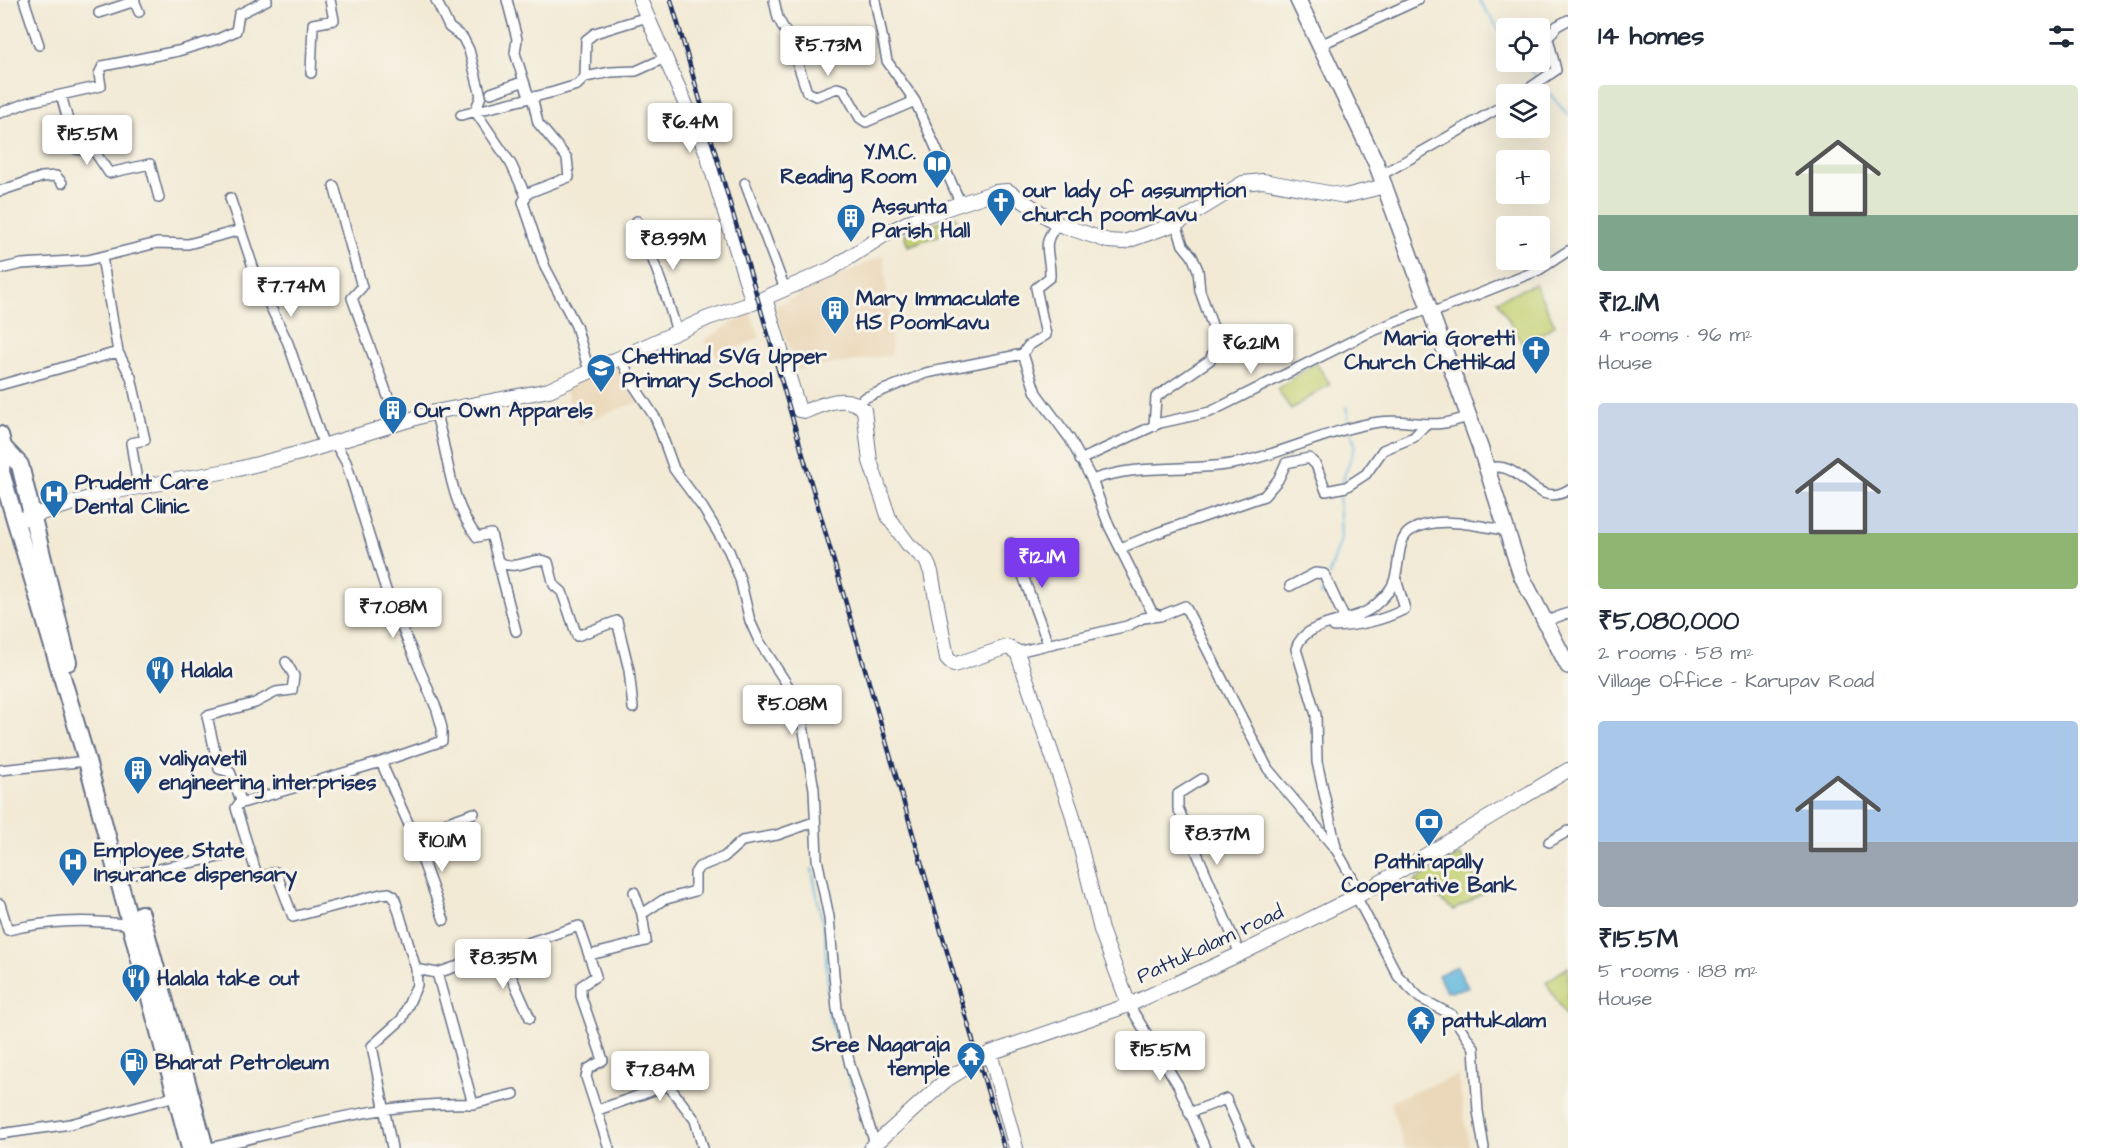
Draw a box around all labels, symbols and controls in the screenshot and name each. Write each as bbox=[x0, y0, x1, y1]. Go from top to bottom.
map controls bbox=[1496, 18, 1550, 270]
button: locate bbox=[1496, 18, 1550, 72]
text: 14 homes bbox=[1598, 18, 1704, 54]
icon: filters bbox=[2045, 20, 2078, 53]
pin: ₹5.73M bbox=[779, 26, 877, 77]
text: ₹5.73M bbox=[794, 31, 862, 59]
button: layers bbox=[1496, 84, 1550, 138]
pin: ₹6.4M bbox=[648, 103, 732, 154]
text: ₹6.4M bbox=[662, 108, 718, 136]
pin: ₹15.5M bbox=[38, 115, 136, 166]
text: ₹15.5M bbox=[56, 120, 118, 148]
icon: home bbox=[1784, 124, 1892, 232]
place label: Y.M.C. Reading Room bbox=[780, 138, 917, 193]
library icon: Y.M.C. Reading Room bbox=[921, 148, 953, 190]
button: + bbox=[1496, 150, 1550, 204]
place label: our lady of assumption church poomkavu bbox=[1022, 176, 1247, 230]
church icon: our lady of assumption church poomkavu bbox=[985, 186, 1017, 228]
place label: Assunta Parish Hall bbox=[872, 192, 971, 245]
building icon: Assunta Parish Hall bbox=[835, 202, 867, 244]
button: − bbox=[1496, 216, 1550, 270]
pin: ₹8.99M bbox=[624, 220, 722, 271]
text: ₹8.99M bbox=[640, 225, 706, 253]
pin: ₹7.74M bbox=[242, 267, 340, 318]
text: ₹7.74M bbox=[256, 272, 326, 300]
place label: Mary Immaculate HS Poomkavu bbox=[856, 284, 1021, 337]
text: ₹12.1M bbox=[1598, 285, 1660, 321]
building icon: Mary Immaculate HS Poomkavu bbox=[819, 294, 851, 336]
text: 4 rooms · 96 m² bbox=[1598, 321, 1753, 349]
pin: ₹6.21M bbox=[1202, 324, 1300, 375]
place label: Maria Goretti Church Chettikad bbox=[1344, 324, 1516, 377]
text: ₹6.21M bbox=[1222, 329, 1280, 357]
church icon: Maria Goretti Church Chettikad bbox=[1520, 334, 1552, 376]
place label: Chettinad SVG Upper Primary School bbox=[622, 342, 827, 398]
text: House bbox=[1598, 349, 1652, 377]
school or university icon: Chettinad SVG Upper Primary School bbox=[585, 352, 617, 394]
building icon: Our Own Apparels bbox=[377, 394, 409, 436]
place label: Our Own Apparels bbox=[414, 396, 593, 426]
icon: home bbox=[1784, 442, 1892, 550]
place label: Prudent Care Dental Clinic bbox=[75, 468, 209, 521]
hospital icon: Prudent Care Dental Clinic bbox=[38, 478, 70, 520]
pin: ₹12.1M bbox=[993, 538, 1091, 589]
text: ₹12.1M bbox=[1018, 543, 1066, 571]
pin: ₹7.08M bbox=[344, 588, 442, 639]
text: ₹7.08M bbox=[359, 593, 427, 621]
text: ₹5,080,000 bbox=[1598, 603, 1739, 639]
text: 2 rooms · 58 m² bbox=[1598, 639, 1754, 667]
restaurant icon: Halala bbox=[144, 654, 176, 696]
place label: Halala bbox=[181, 656, 233, 685]
text: Village Office - Karupav Road bbox=[1598, 667, 1874, 695]
pin: ₹5.08M bbox=[743, 685, 841, 736]
text: ₹5.08M bbox=[757, 690, 827, 718]
place label: valiyavetil engineering interprises bbox=[159, 744, 377, 799]
building icon: valiyavetil engineering interprises bbox=[122, 754, 154, 796]
icon: home bbox=[1784, 760, 1892, 868]
bank icon: Pathirapally Cooperative Bank bbox=[1413, 806, 1445, 848]
pin: ₹8.37M bbox=[1168, 815, 1266, 866]
text: ₹8.37M bbox=[1184, 820, 1250, 848]
pin: ₹10.1M bbox=[393, 822, 491, 873]
text: ₹10.1M bbox=[418, 827, 466, 855]
place label: Employee State Insurance dispensary bbox=[94, 836, 298, 892]
hospital icon: Employee State Insurance dispensary bbox=[57, 846, 89, 888]
place label: Pathirapally Cooperative Bank bbox=[1341, 847, 1517, 901]
street label: Pattukalam road bbox=[1132, 897, 1288, 991]
text: ₹15.5M bbox=[1598, 921, 1678, 957]
pin: ₹8.35M bbox=[454, 939, 552, 990]
text: ₹8.35M bbox=[469, 944, 537, 972]
text: 5 rooms · 188 m² bbox=[1598, 957, 1758, 985]
restaurant icon: Halala take out bbox=[120, 962, 152, 1004]
place label: Halala take out bbox=[157, 964, 300, 993]
text: House bbox=[1598, 985, 1652, 1013]
temple icon: pattukalam bbox=[1405, 1004, 1437, 1046]
place label: pattukalam bbox=[1442, 1006, 1547, 1036]
place label: Sree Nagaraja temple bbox=[811, 1030, 951, 1084]
pin: ₹15.5M bbox=[1111, 1031, 1209, 1082]
text: ₹15.5M bbox=[1129, 1036, 1191, 1064]
temple icon: Sree Nagaraja temple bbox=[955, 1040, 987, 1082]
fuel station icon: Bharat Petroleum bbox=[118, 1046, 150, 1088]
place label: Bharat Petroleum bbox=[155, 1048, 329, 1077]
pin: ₹7.84M bbox=[611, 1051, 709, 1102]
text: ₹7.84M bbox=[625, 1056, 695, 1084]

